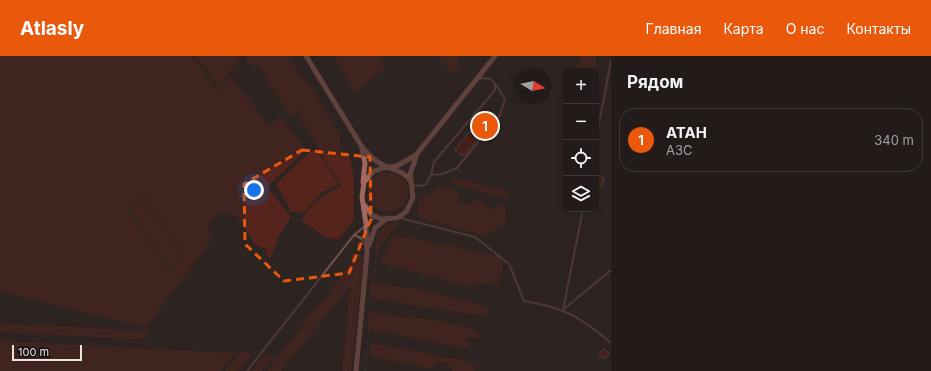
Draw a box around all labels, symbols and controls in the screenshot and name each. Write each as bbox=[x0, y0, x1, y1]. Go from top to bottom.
text: Atlasly bbox=[20, 17, 84, 40]
text: Главная bbox=[646, 20, 701, 37]
text: Карта bbox=[723, 20, 764, 37]
text: О нас bbox=[786, 20, 824, 37]
text: Контакты bbox=[846, 20, 911, 37]
north arrow bbox=[515, 68, 551, 104]
map controls bbox=[563, 68, 599, 212]
button: + bbox=[563, 68, 599, 104]
text: Рядом bbox=[627, 72, 683, 92]
button: − bbox=[563, 104, 599, 140]
pin: 1 bbox=[472, 111, 498, 141]
text: АТАН bbox=[666, 123, 707, 142]
text: 1 bbox=[638, 132, 644, 148]
text: 340 m bbox=[874, 132, 914, 148]
button: locate bbox=[563, 140, 599, 176]
text: АЗС bbox=[666, 142, 693, 158]
button: layers bbox=[563, 176, 599, 212]
your location bbox=[244, 180, 264, 200]
scale bar bbox=[12, 343, 82, 362]
text: 100 m bbox=[18, 345, 49, 359]

